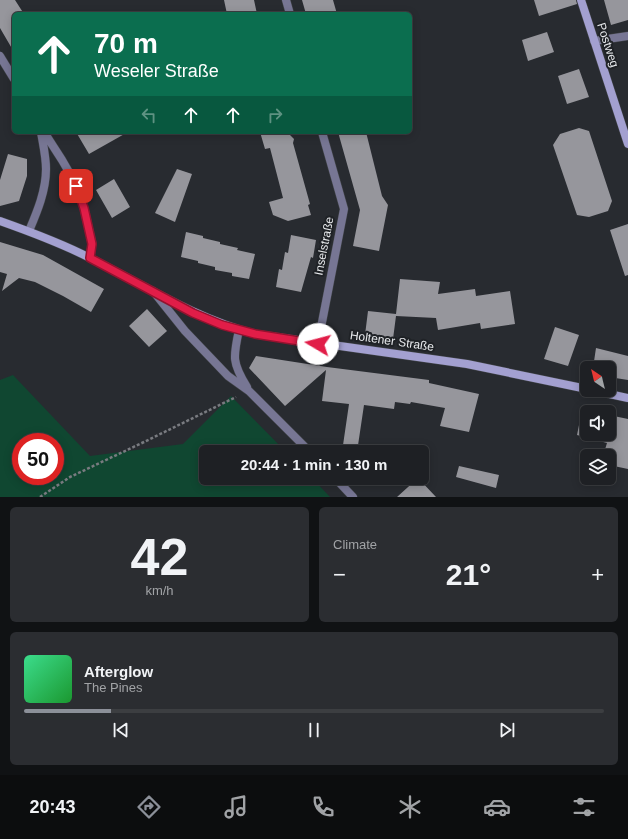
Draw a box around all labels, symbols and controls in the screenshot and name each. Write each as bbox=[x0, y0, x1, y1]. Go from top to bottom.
street label: Postweg bbox=[594, 21, 622, 69]
icon: ahead bbox=[28, 28, 80, 80]
text: 70 m bbox=[94, 28, 158, 59]
text: Weseler Straße bbox=[94, 61, 219, 81]
icon: left bbox=[138, 104, 160, 126]
icon: ahead bbox=[180, 104, 202, 126]
icon: ahead bbox=[222, 104, 244, 126]
icon: right bbox=[264, 104, 286, 126]
pin bbox=[59, 169, 93, 203]
icon: arrive bbox=[65, 175, 87, 197]
street label: Inselstraße bbox=[311, 215, 337, 276]
position arrow bbox=[297, 323, 339, 365]
street label: Holtener Straße bbox=[349, 328, 435, 354]
north arrow bbox=[580, 361, 616, 397]
map controls bbox=[580, 361, 616, 485]
button: sound bbox=[580, 405, 616, 441]
speed limit sign: 50 bbox=[12, 433, 64, 485]
button: layers bbox=[580, 449, 616, 485]
text: 20:44 · 1 min · 130 m bbox=[241, 456, 387, 473]
text: 42 bbox=[131, 528, 188, 586]
text: Climate bbox=[333, 537, 377, 552]
text: 21° bbox=[446, 558, 491, 591]
text: − bbox=[333, 562, 346, 587]
text: + bbox=[591, 562, 604, 587]
text: km/h bbox=[145, 583, 174, 598]
text: Afterglow bbox=[84, 663, 153, 680]
text: The Pines bbox=[84, 680, 143, 695]
icon: previous bbox=[110, 719, 132, 741]
icon: pause bbox=[303, 719, 325, 741]
icon: next bbox=[496, 719, 518, 741]
icon: directions bbox=[135, 793, 163, 821]
icon: music bbox=[222, 793, 250, 821]
icon: phone bbox=[309, 793, 337, 821]
icon: climate bbox=[396, 793, 424, 821]
icon: car bbox=[483, 793, 511, 821]
icon: filters bbox=[570, 793, 598, 821]
text: 20:43 bbox=[30, 797, 76, 817]

